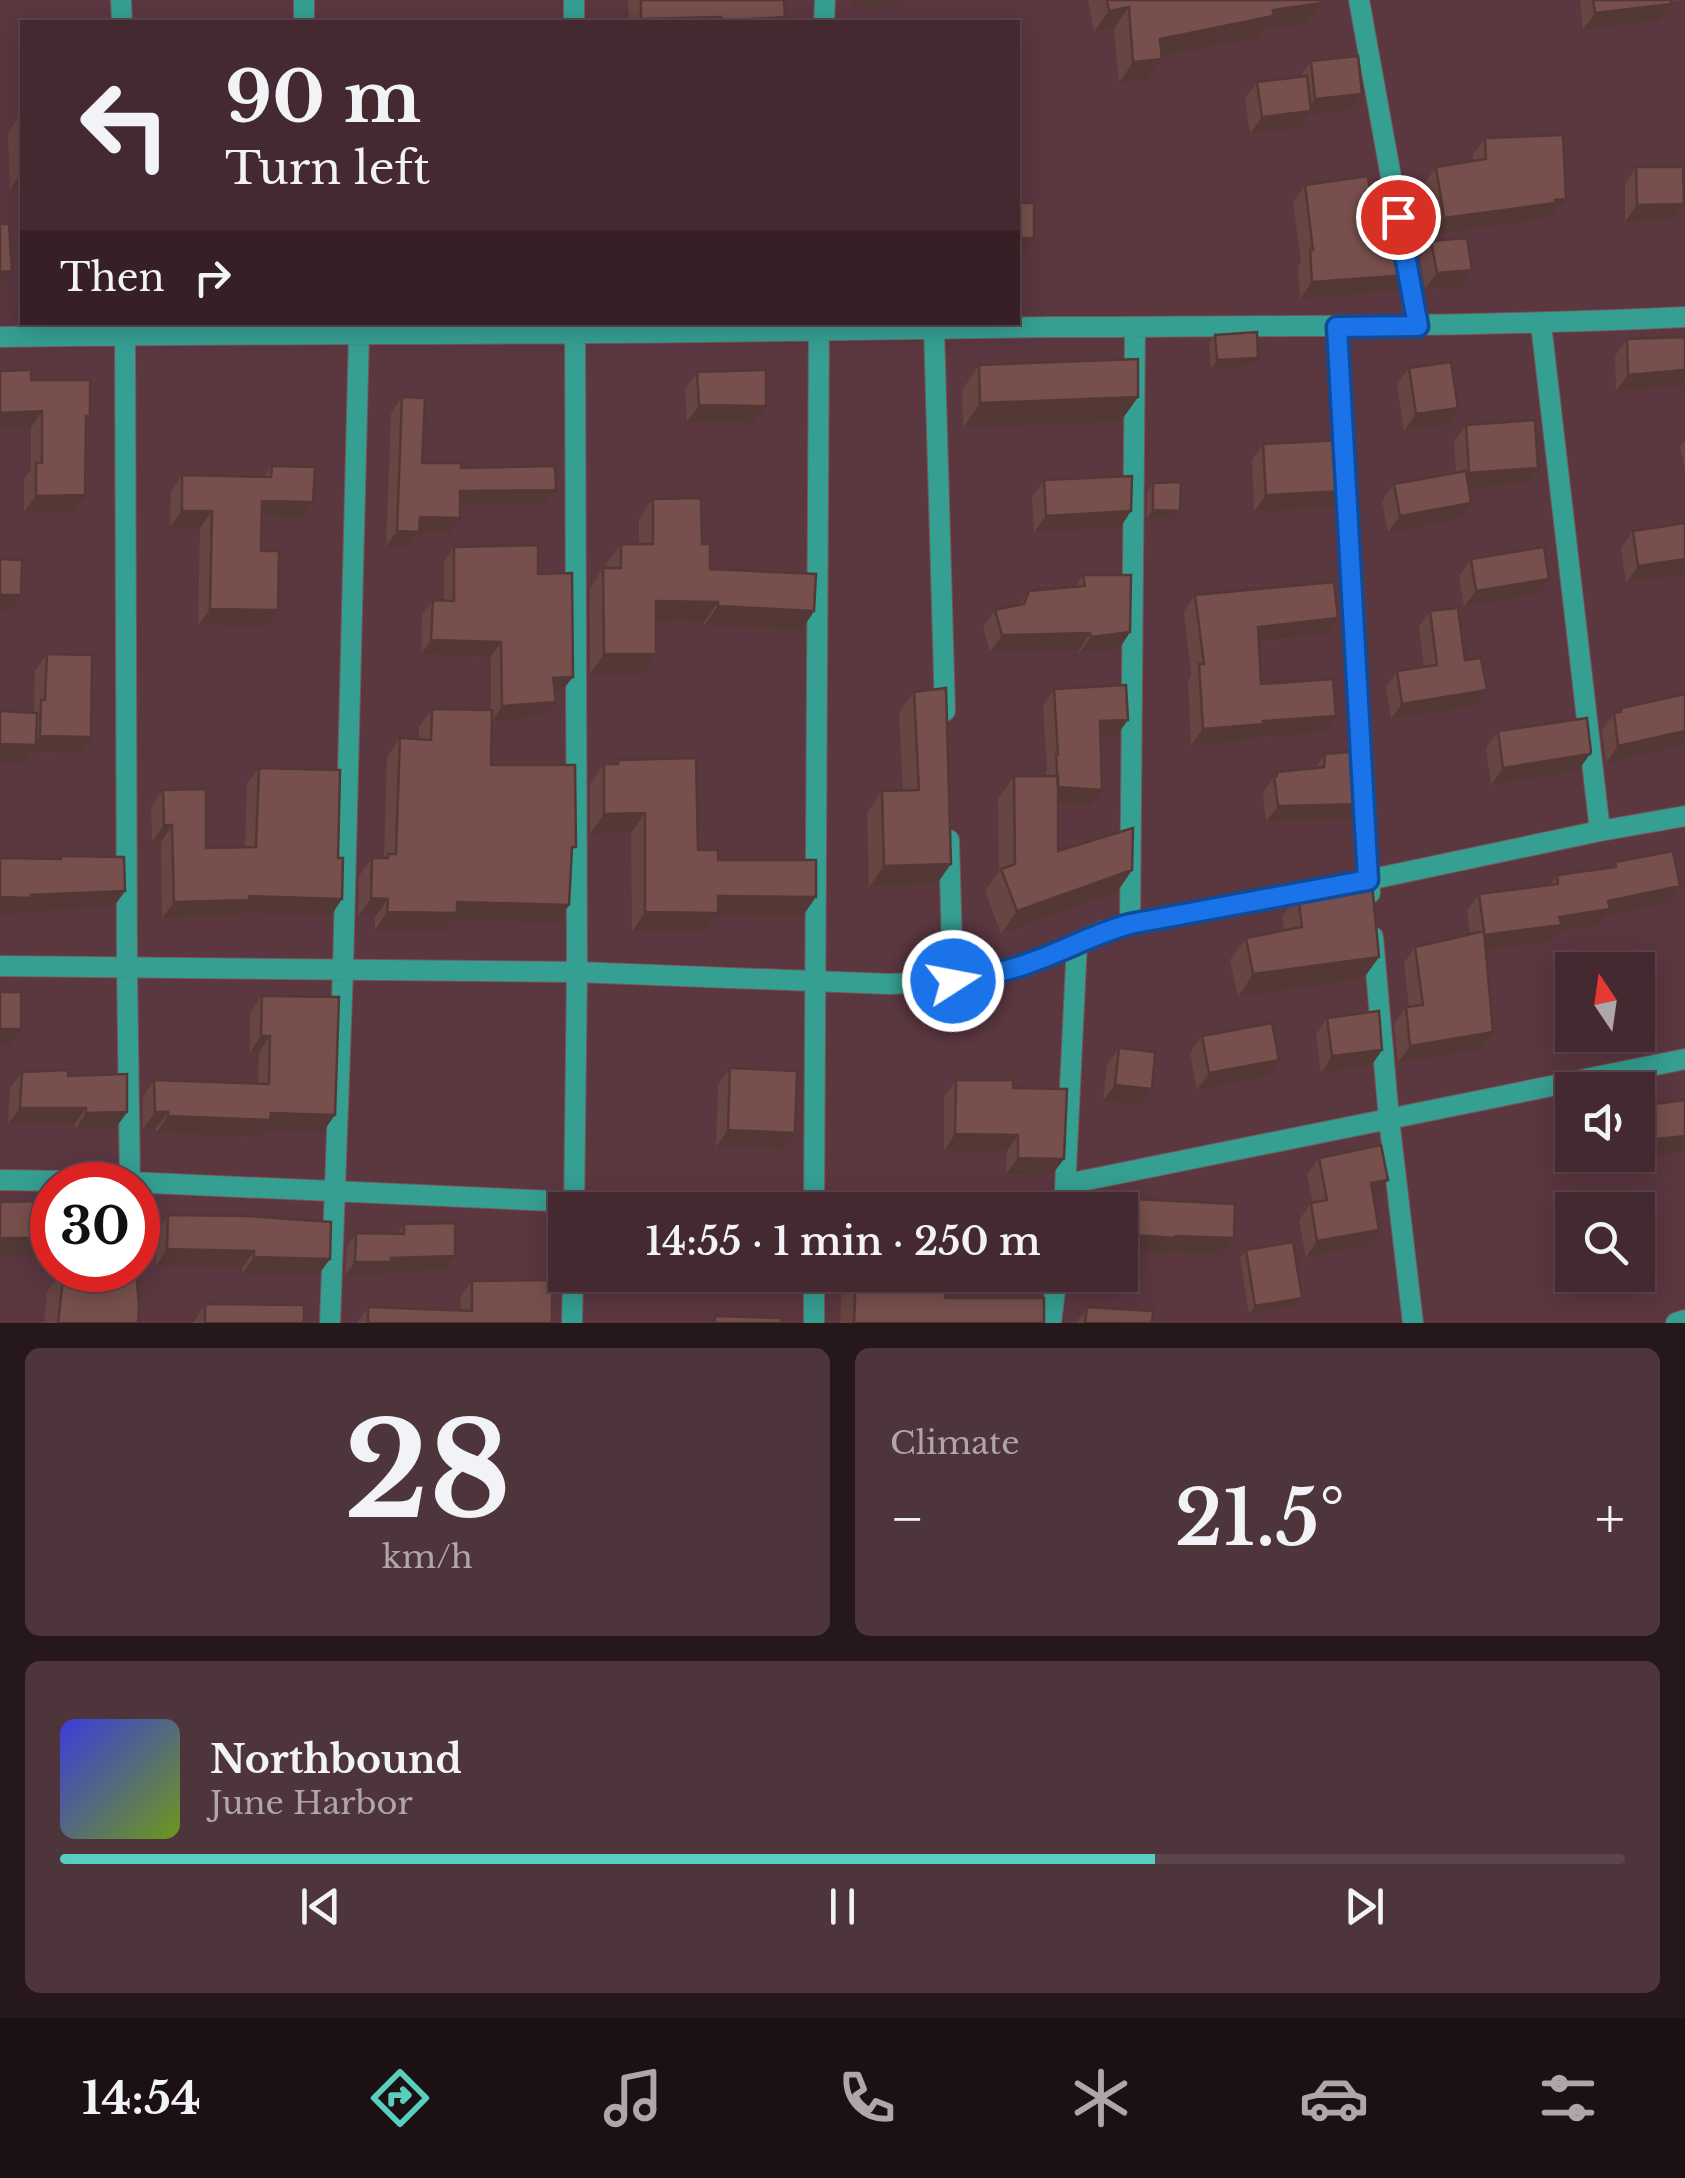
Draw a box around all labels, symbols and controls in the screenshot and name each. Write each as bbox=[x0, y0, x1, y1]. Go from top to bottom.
text: 90 m bbox=[225, 54, 421, 141]
icon: left bbox=[60, 60, 190, 190]
text: Turn left bbox=[225, 140, 430, 196]
pin bbox=[1356, 175, 1441, 260]
icon: arrive bbox=[1371, 190, 1426, 245]
icon: right bbox=[185, 250, 240, 305]
text: Then bbox=[60, 254, 165, 301]
position arrow bbox=[901, 929, 1005, 1033]
north arrow bbox=[1555, 952, 1655, 1052]
map controls bbox=[1555, 952, 1655, 1292]
button: sound bbox=[1555, 1072, 1655, 1172]
speed limit sign: 30 bbox=[30, 1162, 160, 1292]
button: search bbox=[1555, 1192, 1655, 1292]
text: 14:55 · 1 min · 250 m bbox=[645, 1218, 1041, 1265]
text: 28 bbox=[344, 1391, 511, 1552]
text: Climate bbox=[890, 1423, 1019, 1463]
text: 21.5° bbox=[1175, 1472, 1345, 1565]
text: − bbox=[890, 1485, 925, 1553]
text: + bbox=[1595, 1485, 1625, 1553]
text: km/h bbox=[382, 1537, 473, 1577]
text: Northbound bbox=[210, 1736, 462, 1783]
text: June Harbor bbox=[210, 1783, 413, 1823]
icon: previous bbox=[293, 1879, 348, 1934]
icon: pause bbox=[815, 1879, 870, 1934]
icon: next bbox=[1337, 1879, 1392, 1934]
icon: directions bbox=[365, 2063, 435, 2133]
icon: music bbox=[598, 2063, 668, 2133]
icon: phone bbox=[832, 2063, 902, 2133]
icon: climate bbox=[1066, 2063, 1136, 2133]
icon: car bbox=[1299, 2063, 1369, 2133]
icon: filters bbox=[1533, 2063, 1603, 2133]
text: 14:54 bbox=[82, 2070, 201, 2126]

